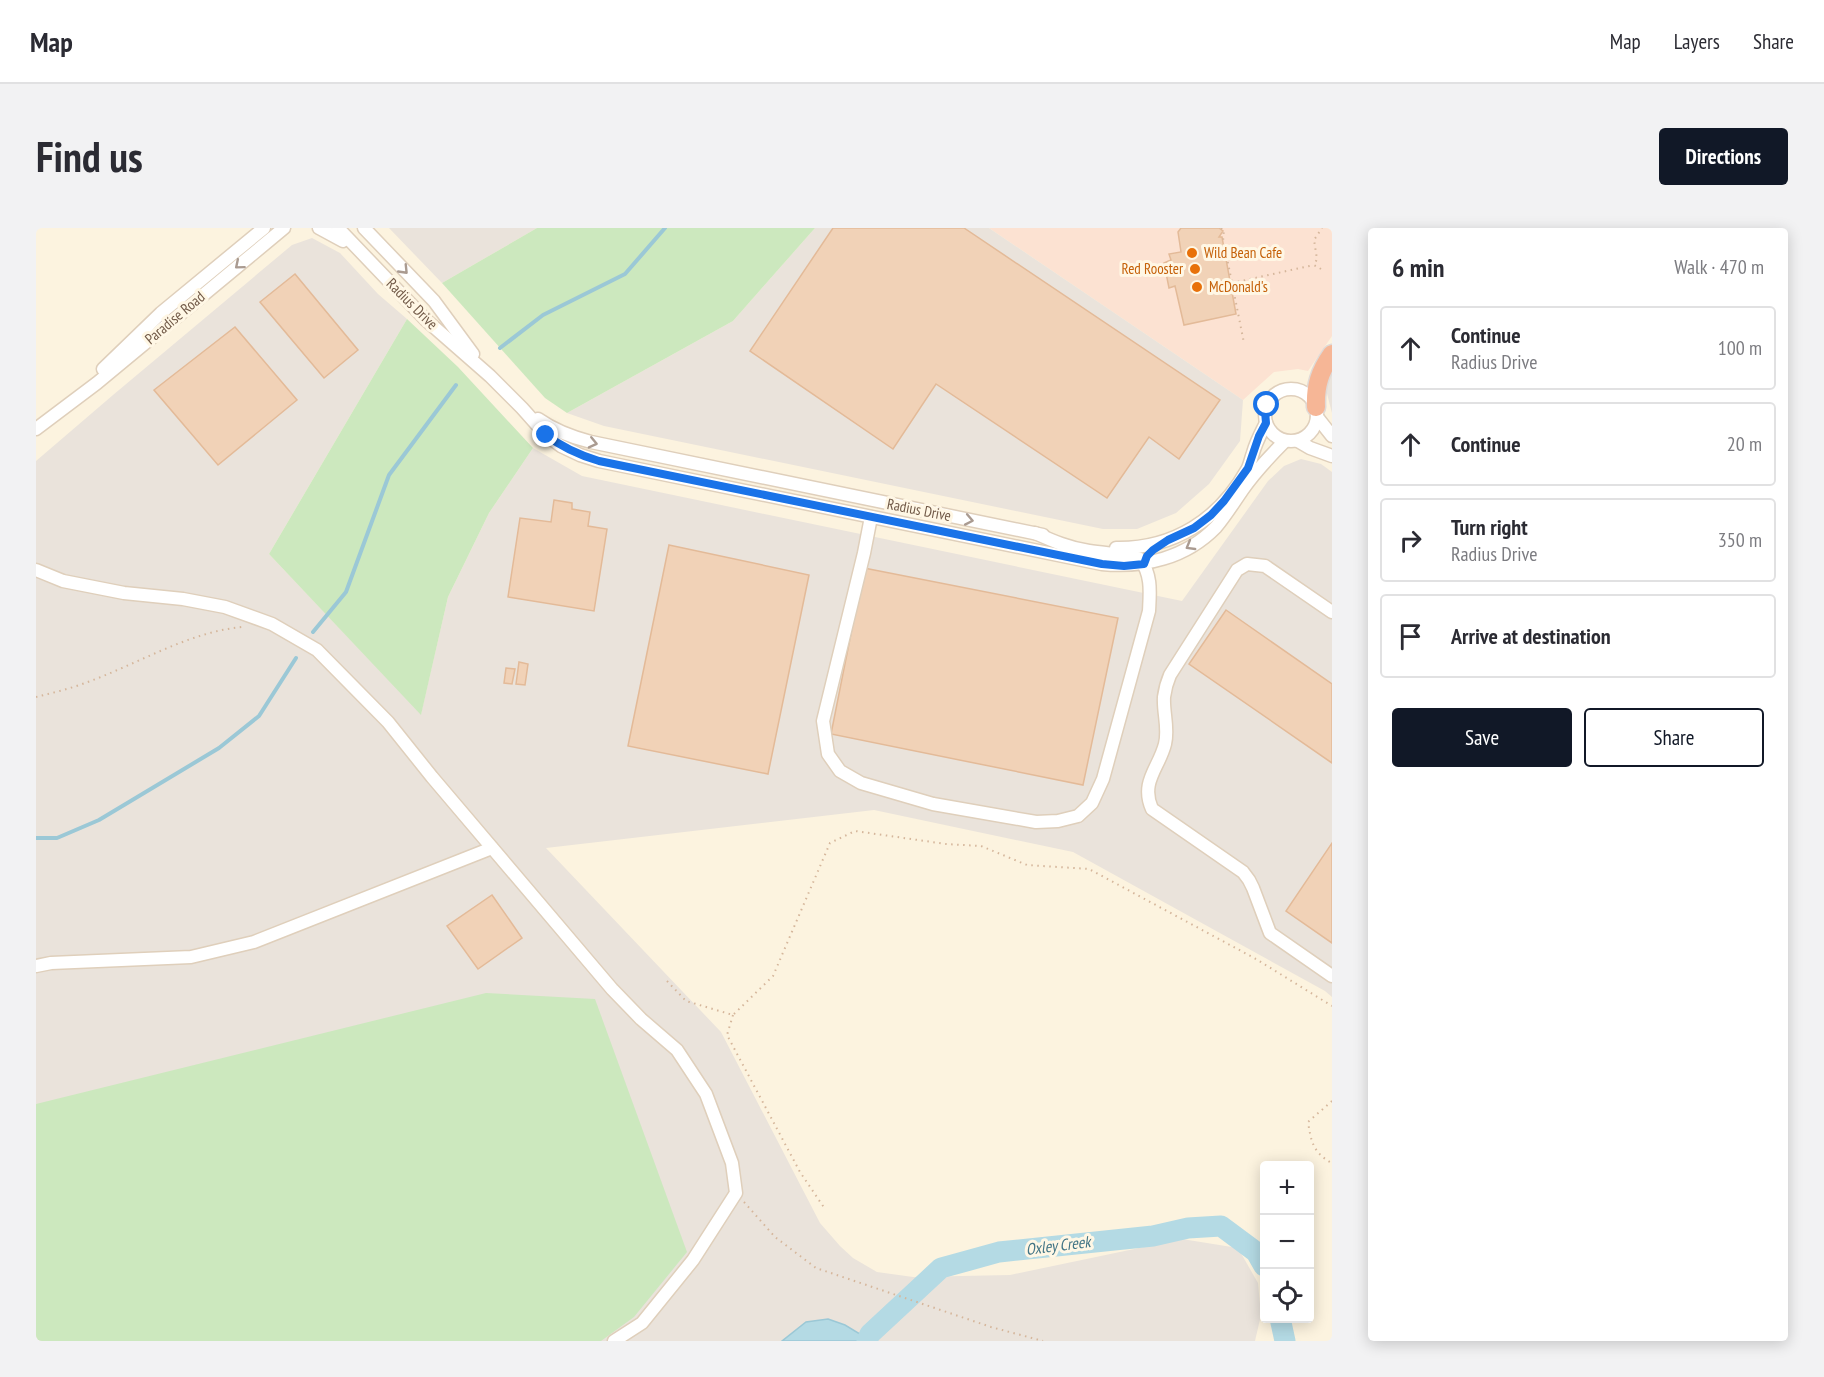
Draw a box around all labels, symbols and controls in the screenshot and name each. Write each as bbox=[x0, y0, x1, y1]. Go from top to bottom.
text: Map bbox=[30, 23, 73, 60]
text: Map bbox=[1610, 28, 1641, 55]
text: Layers bbox=[1674, 28, 1720, 55]
text: Share bbox=[1753, 28, 1794, 55]
button: Directions bbox=[1659, 128, 1788, 185]
text: Find us bbox=[36, 129, 143, 184]
place label: Wild Bean Cafe bbox=[1204, 243, 1282, 262]
marker: Wild Bean Cafe bbox=[1185, 246, 1199, 260]
text: 6 min bbox=[1392, 251, 1445, 284]
text: Walk · 470 m bbox=[1674, 254, 1764, 280]
one-way arrow bbox=[235, 258, 246, 269]
place label: Red Rooster bbox=[1122, 259, 1184, 278]
marker: Red Rooster bbox=[1188, 262, 1202, 276]
one-way arrow bbox=[397, 264, 408, 274]
street label: Radius Drive bbox=[383, 274, 442, 333]
place label: McDonald's bbox=[1209, 277, 1268, 296]
marker: McDonald's bbox=[1190, 280, 1204, 294]
street label: Paradise Road bbox=[141, 287, 208, 348]
text: Continue bbox=[1451, 321, 1521, 349]
icon: ahead bbox=[1394, 332, 1427, 365]
text: 100 m bbox=[1718, 335, 1762, 361]
text: Radius Drive bbox=[1451, 349, 1538, 375]
route start bbox=[1253, 391, 1279, 417]
route end bbox=[532, 421, 558, 447]
icon: ahead bbox=[1394, 428, 1427, 461]
text: Continue bbox=[1451, 430, 1521, 458]
text: 20 m bbox=[1727, 431, 1762, 457]
one-way arrow bbox=[587, 435, 597, 448]
street label: Radius Drive bbox=[885, 494, 953, 525]
one-way arrow bbox=[963, 513, 973, 526]
text: Turn right bbox=[1451, 513, 1528, 541]
icon: right bbox=[1394, 524, 1427, 557]
text: 350 m bbox=[1718, 527, 1762, 553]
one-way arrow bbox=[1186, 539, 1197, 551]
text: Radius Drive bbox=[1451, 541, 1538, 567]
icon: arrive bbox=[1394, 620, 1427, 653]
text: Arrive at destination bbox=[1451, 622, 1611, 650]
button: Save bbox=[1392, 708, 1572, 767]
button: Share bbox=[1584, 708, 1764, 767]
map controls bbox=[1260, 1161, 1314, 1323]
button: + bbox=[1260, 1161, 1314, 1215]
button: − bbox=[1260, 1215, 1314, 1269]
water label: Oxley Creek bbox=[1025, 1231, 1093, 1259]
button: locate bbox=[1260, 1269, 1314, 1323]

